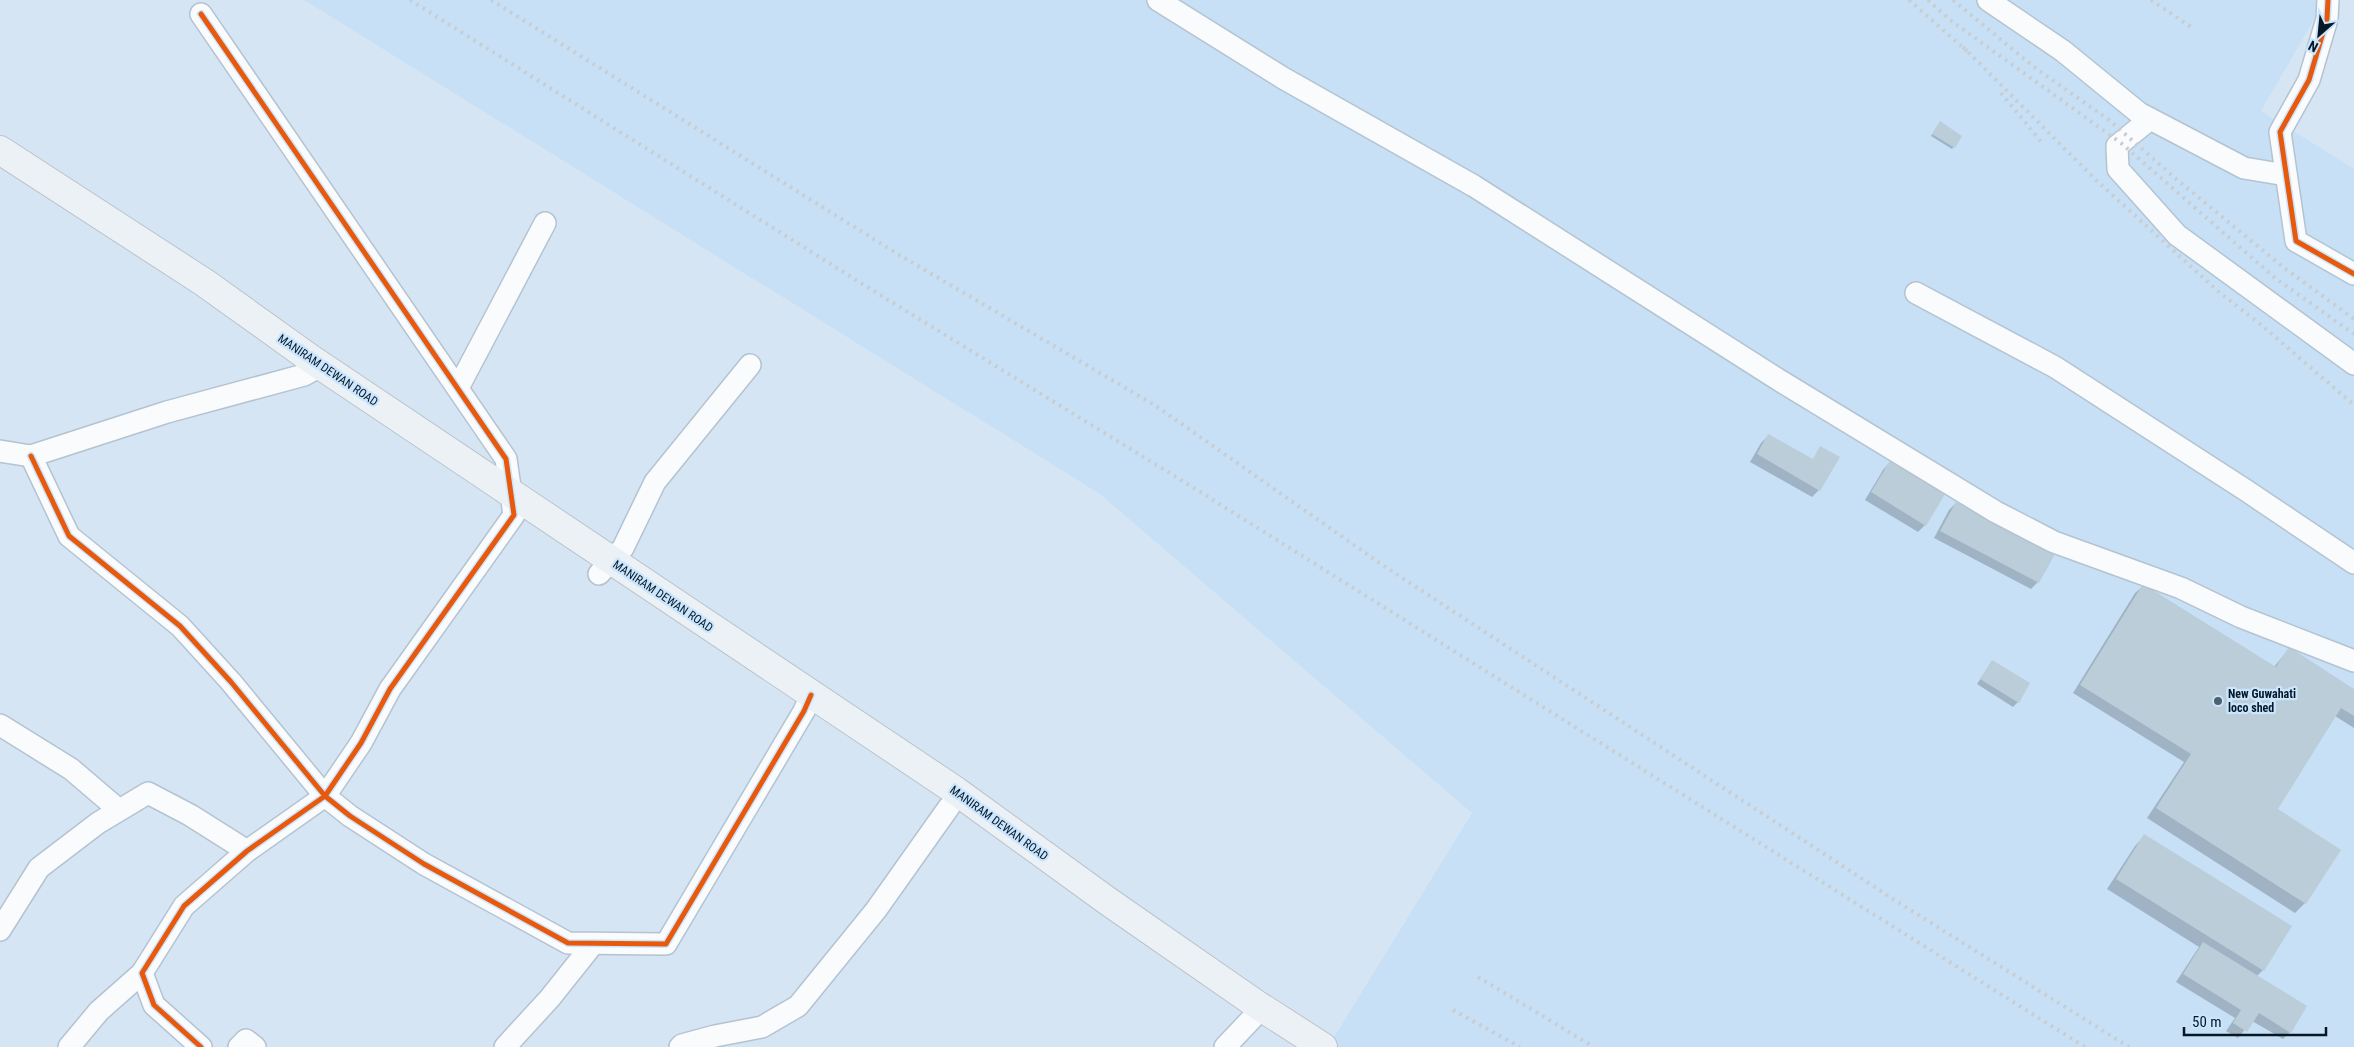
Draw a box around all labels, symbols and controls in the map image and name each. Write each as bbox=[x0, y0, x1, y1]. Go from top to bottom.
north arrow bbox=[2294, 10, 2344, 60]
text: N bbox=[2306, 38, 2321, 56]
street label: MANIRAM DEWAN ROAD bbox=[275, 331, 381, 409]
street label: MANIRAM DEWAN ROAD bbox=[610, 557, 716, 635]
place label: New Guwahati loco shed bbox=[2228, 687, 2296, 715]
marker: New Guwahati loco shed bbox=[2212, 695, 2224, 707]
street label: MANIRAM DEWAN ROAD bbox=[947, 783, 1051, 863]
scale bar bbox=[2184, 1004, 2326, 1036]
text: 50 m bbox=[2192, 1013, 2222, 1031]

